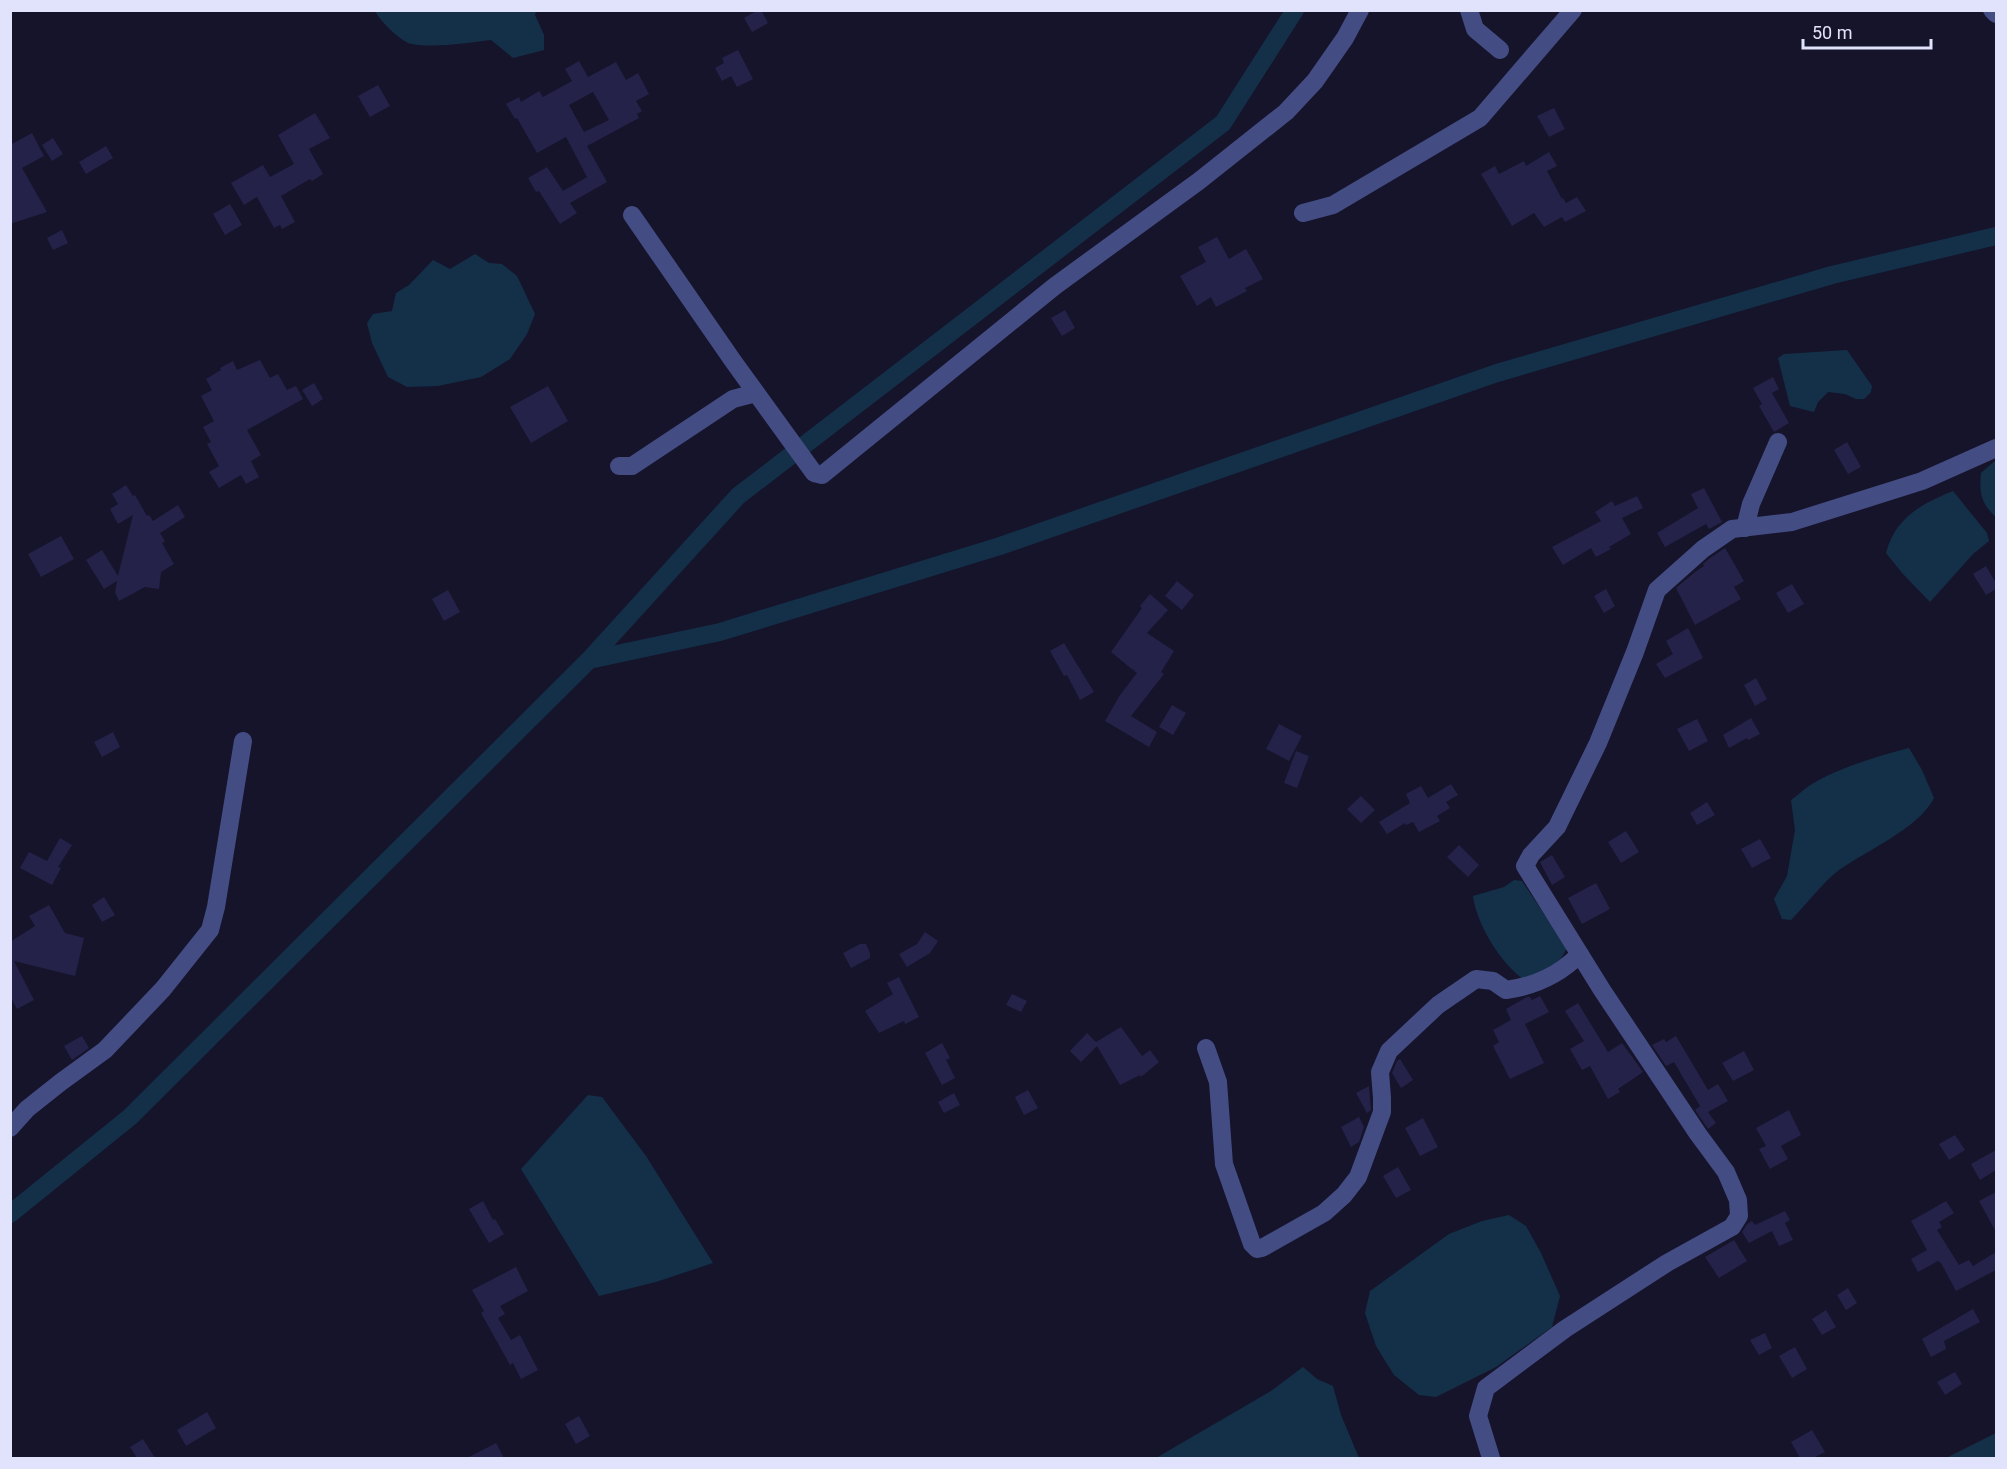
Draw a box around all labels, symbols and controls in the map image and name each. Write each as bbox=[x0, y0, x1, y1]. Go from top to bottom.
scale bar bbox=[1803, 12, 1930, 50]
text: 50 m bbox=[1812, 22, 1852, 43]

